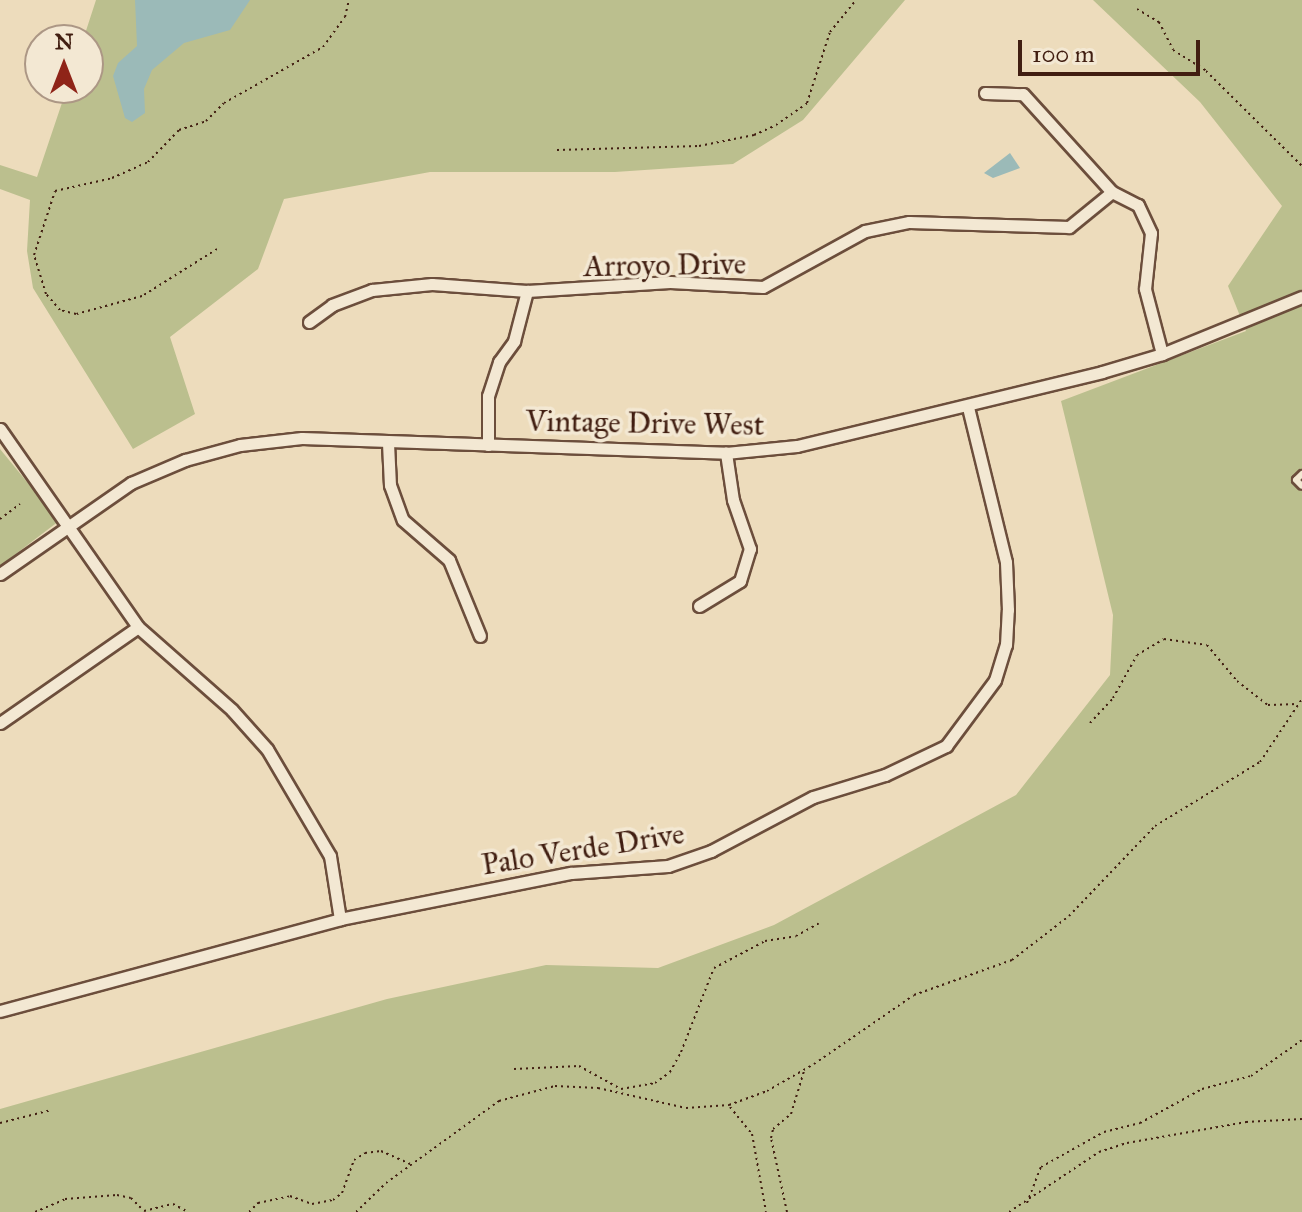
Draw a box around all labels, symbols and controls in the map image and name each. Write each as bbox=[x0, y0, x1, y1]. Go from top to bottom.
north arrow bbox=[24, 24, 104, 104]
scale bar bbox=[1022, 24, 1204, 74]
text: N bbox=[55, 28, 73, 55]
text: 100 m bbox=[1032, 39, 1095, 69]
street label: Arroyo Drive bbox=[583, 246, 747, 284]
street label: Vintage Drive West bbox=[525, 403, 765, 443]
street label: Palo Verde Drive bbox=[479, 815, 687, 883]

